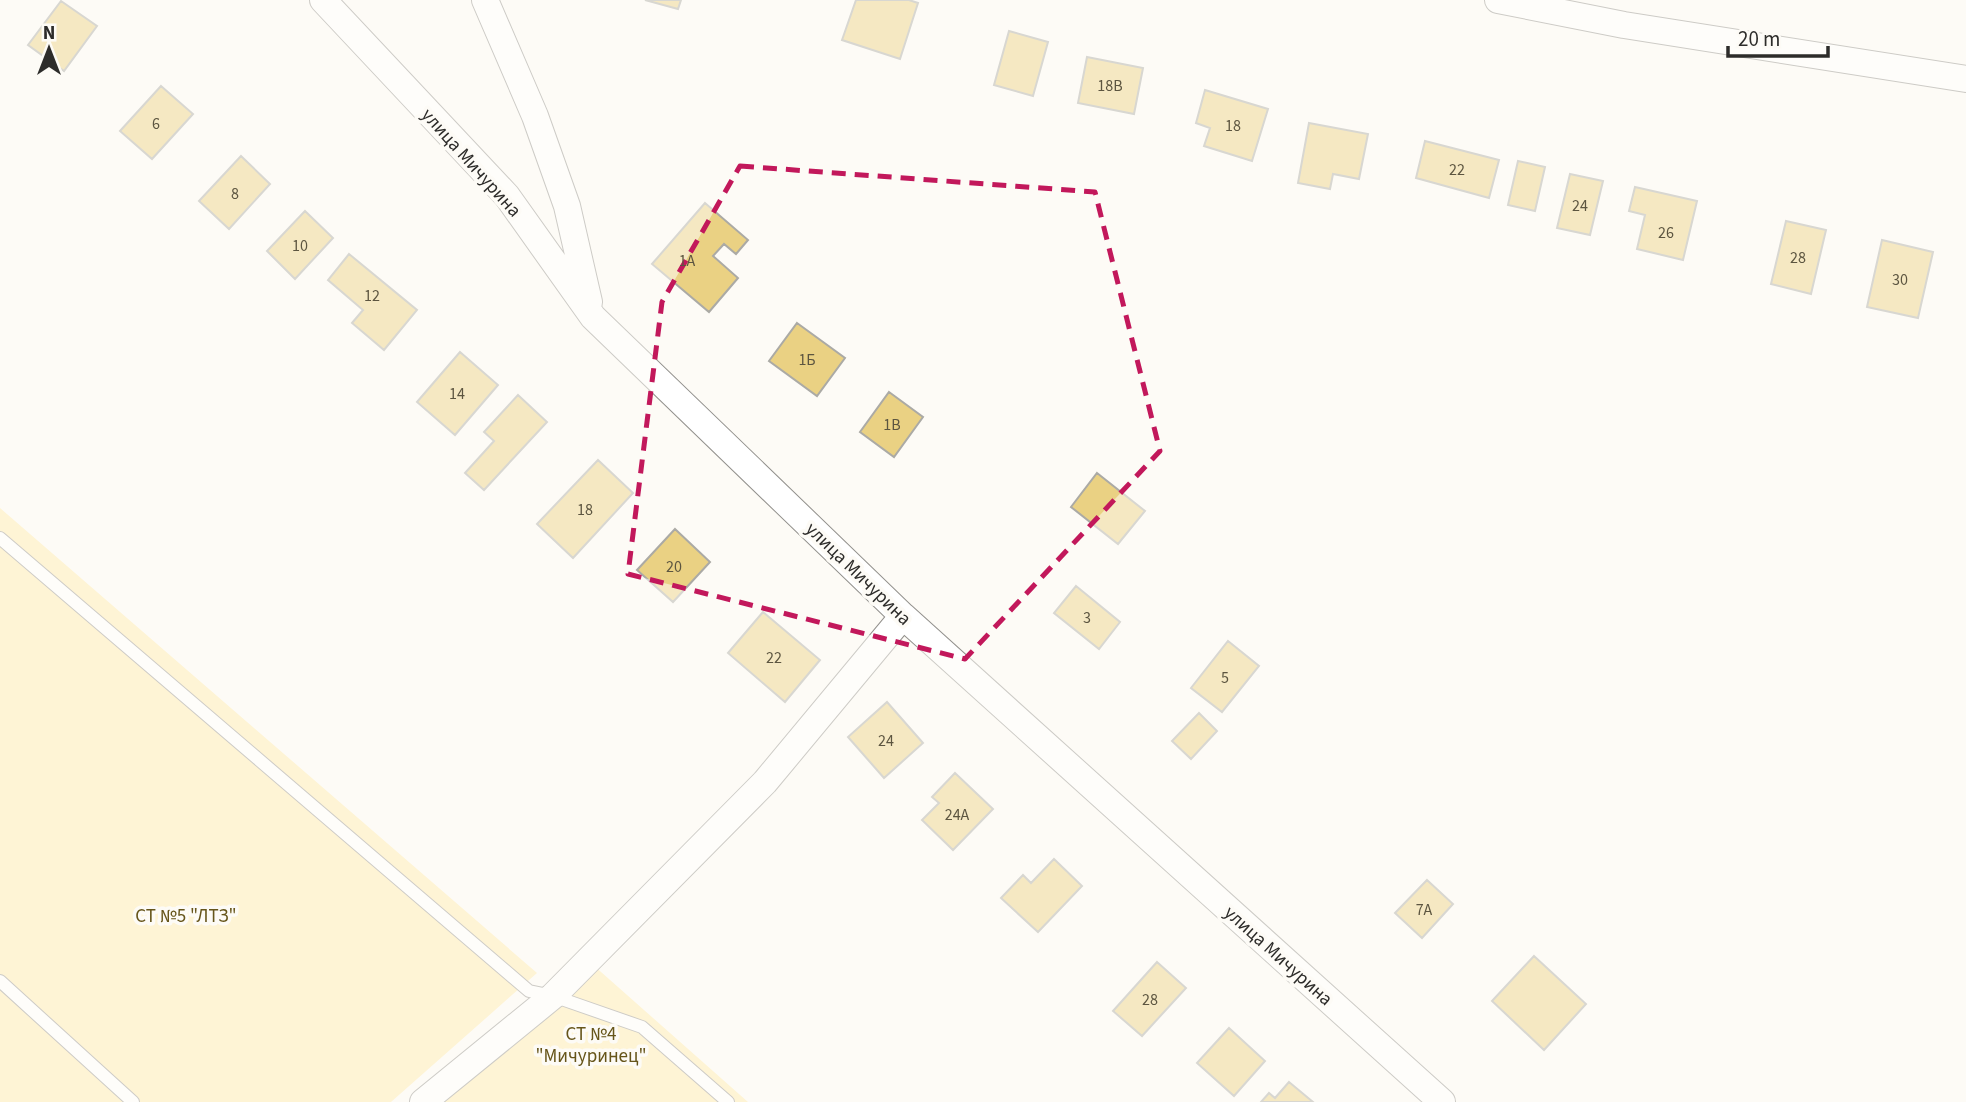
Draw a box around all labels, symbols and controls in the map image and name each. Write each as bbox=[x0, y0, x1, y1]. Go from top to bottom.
north arrow bbox=[14, 14, 84, 84]
scale bar bbox=[1728, 14, 1828, 58]
text: N bbox=[43, 20, 55, 47]
text: 20 m bbox=[1738, 24, 1780, 54]
house number: 18В bbox=[1097, 75, 1123, 97]
street label: улица Мичурина bbox=[415, 103, 527, 223]
house number: 6 bbox=[152, 113, 160, 135]
house number: 18 bbox=[1225, 115, 1241, 137]
house number: 22 bbox=[1449, 159, 1465, 181]
house number: 8 bbox=[231, 183, 239, 205]
house number: 24 bbox=[1572, 195, 1588, 217]
house number: 26 bbox=[1658, 222, 1674, 244]
house number: 10 bbox=[292, 235, 308, 257]
house number: 28 bbox=[1790, 247, 1806, 269]
house number: 1А bbox=[679, 250, 696, 272]
house number: 30 bbox=[1892, 269, 1908, 291]
house number: 12 bbox=[364, 285, 380, 307]
house number: 1Б bbox=[798, 349, 816, 371]
house number: 14 bbox=[449, 383, 465, 405]
house number: 1В bbox=[883, 414, 901, 436]
house number: 18 bbox=[577, 499, 593, 521]
street label: улица Мичурина bbox=[799, 516, 917, 632]
house number: 20 bbox=[666, 556, 682, 578]
house number: 3 bbox=[1083, 607, 1091, 629]
house number: 22 bbox=[766, 647, 782, 669]
house number: 5 bbox=[1221, 667, 1229, 689]
house number: 24 bbox=[878, 730, 894, 752]
house number: 24А bbox=[945, 804, 970, 826]
house number: 7А bbox=[1416, 899, 1433, 921]
street label: улица Мичурина bbox=[1218, 900, 1338, 1012]
park label: СТ №5 "ЛТЗ" bbox=[135, 903, 237, 930]
house number: 28 bbox=[1142, 989, 1158, 1011]
park label: СТ №4 "Мичуринец" bbox=[535, 1021, 647, 1070]

